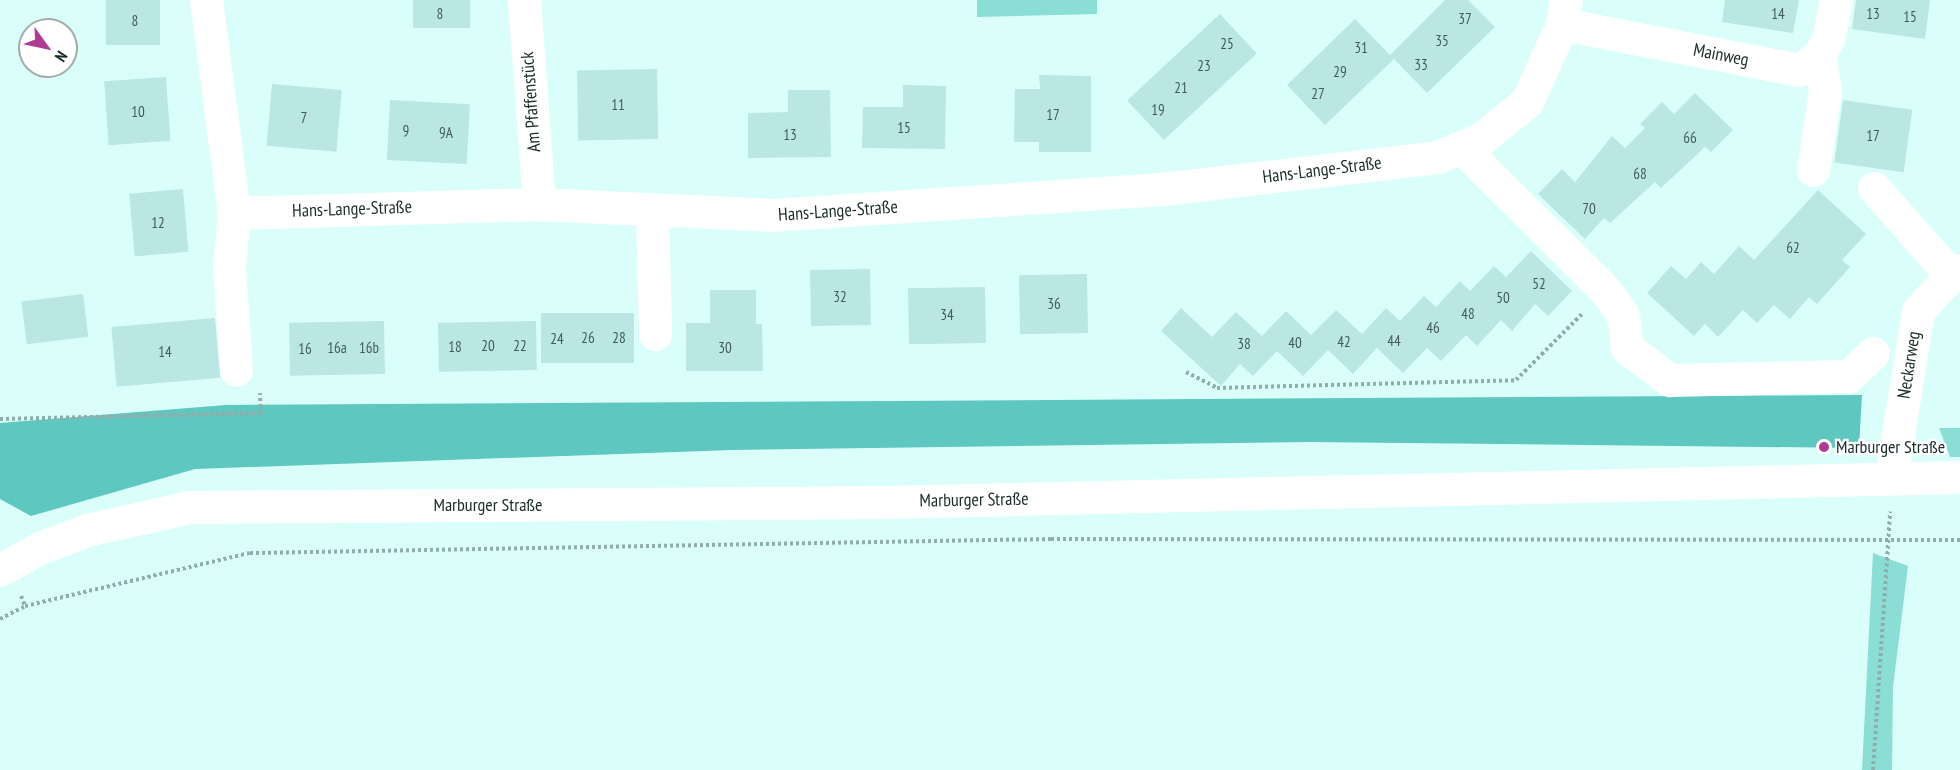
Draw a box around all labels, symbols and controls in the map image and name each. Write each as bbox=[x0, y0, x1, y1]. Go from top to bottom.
house number: 8 bbox=[437, 5, 443, 23]
house number: 14 bbox=[1771, 5, 1785, 23]
house number: 13 bbox=[1866, 5, 1880, 23]
house number: 15 bbox=[1903, 8, 1917, 26]
house number: 37 bbox=[1458, 10, 1472, 28]
house number: 8 bbox=[132, 12, 138, 30]
north arrow bbox=[18, 18, 78, 78]
house number: 35 bbox=[1435, 32, 1449, 50]
house number: 25 bbox=[1220, 35, 1234, 53]
house number: 31 bbox=[1354, 39, 1368, 57]
street label: Mainweg bbox=[1691, 39, 1751, 71]
text: N bbox=[51, 48, 72, 66]
street label: Am Pfaffenstück bbox=[517, 51, 545, 153]
house number: 33 bbox=[1414, 56, 1428, 74]
house number: 23 bbox=[1197, 57, 1211, 75]
house number: 29 bbox=[1333, 63, 1347, 81]
house number: 21 bbox=[1174, 79, 1188, 97]
house number: 27 bbox=[1311, 85, 1325, 103]
house number: 11 bbox=[611, 96, 625, 114]
house number: 19 bbox=[1151, 101, 1165, 119]
house number: 10 bbox=[131, 103, 145, 121]
house number: 17 bbox=[1046, 106, 1060, 124]
house number: 7 bbox=[301, 109, 307, 127]
house number: 15 bbox=[897, 119, 911, 137]
house number: 9 bbox=[403, 122, 409, 140]
house number: 9A bbox=[439, 124, 453, 142]
house number: 13 bbox=[783, 126, 797, 144]
house number: 17 bbox=[1866, 127, 1880, 145]
house number: 66 bbox=[1683, 129, 1697, 147]
street label: Hans-Lange-Straße bbox=[1261, 152, 1383, 188]
house number: 68 bbox=[1633, 165, 1647, 183]
street label: Hans-Lange-Straße bbox=[292, 196, 412, 222]
street label: Hans-Lange-Straße bbox=[777, 196, 899, 226]
house number: 70 bbox=[1582, 200, 1596, 218]
house number: 12 bbox=[151, 214, 165, 232]
house number: 62 bbox=[1786, 239, 1800, 257]
house number: 52 bbox=[1532, 275, 1546, 293]
house number: 32 bbox=[833, 288, 847, 306]
house number: 50 bbox=[1496, 289, 1510, 307]
house number: 36 bbox=[1047, 295, 1061, 313]
house number: 48 bbox=[1461, 305, 1475, 323]
house number: 34 bbox=[940, 306, 954, 324]
house number: 46 bbox=[1426, 319, 1440, 337]
house number: 26 bbox=[581, 329, 595, 347]
house number: 28 bbox=[612, 329, 626, 347]
house number: 24 bbox=[550, 330, 564, 348]
street label: Neckarweg bbox=[1893, 330, 1925, 400]
house number: 44 bbox=[1387, 332, 1401, 350]
house number: 42 bbox=[1337, 333, 1351, 351]
house number: 40 bbox=[1288, 334, 1302, 352]
house number: 38 bbox=[1237, 335, 1251, 353]
house number: 20 bbox=[481, 337, 495, 355]
house number: 22 bbox=[513, 337, 527, 355]
house number: 18 bbox=[448, 338, 462, 356]
house number: 16a bbox=[327, 339, 347, 357]
house number: 16b bbox=[359, 339, 379, 357]
house number: 30 bbox=[718, 339, 732, 357]
house number: 16 bbox=[298, 340, 312, 358]
house number: 14 bbox=[158, 343, 172, 361]
place label: Marburger Straße bbox=[1836, 436, 1945, 458]
marker: Marburger Straße bbox=[1817, 440, 1831, 454]
street label: Marburger Straße bbox=[919, 488, 1029, 512]
street label: Marburger Straße bbox=[433, 494, 543, 516]

